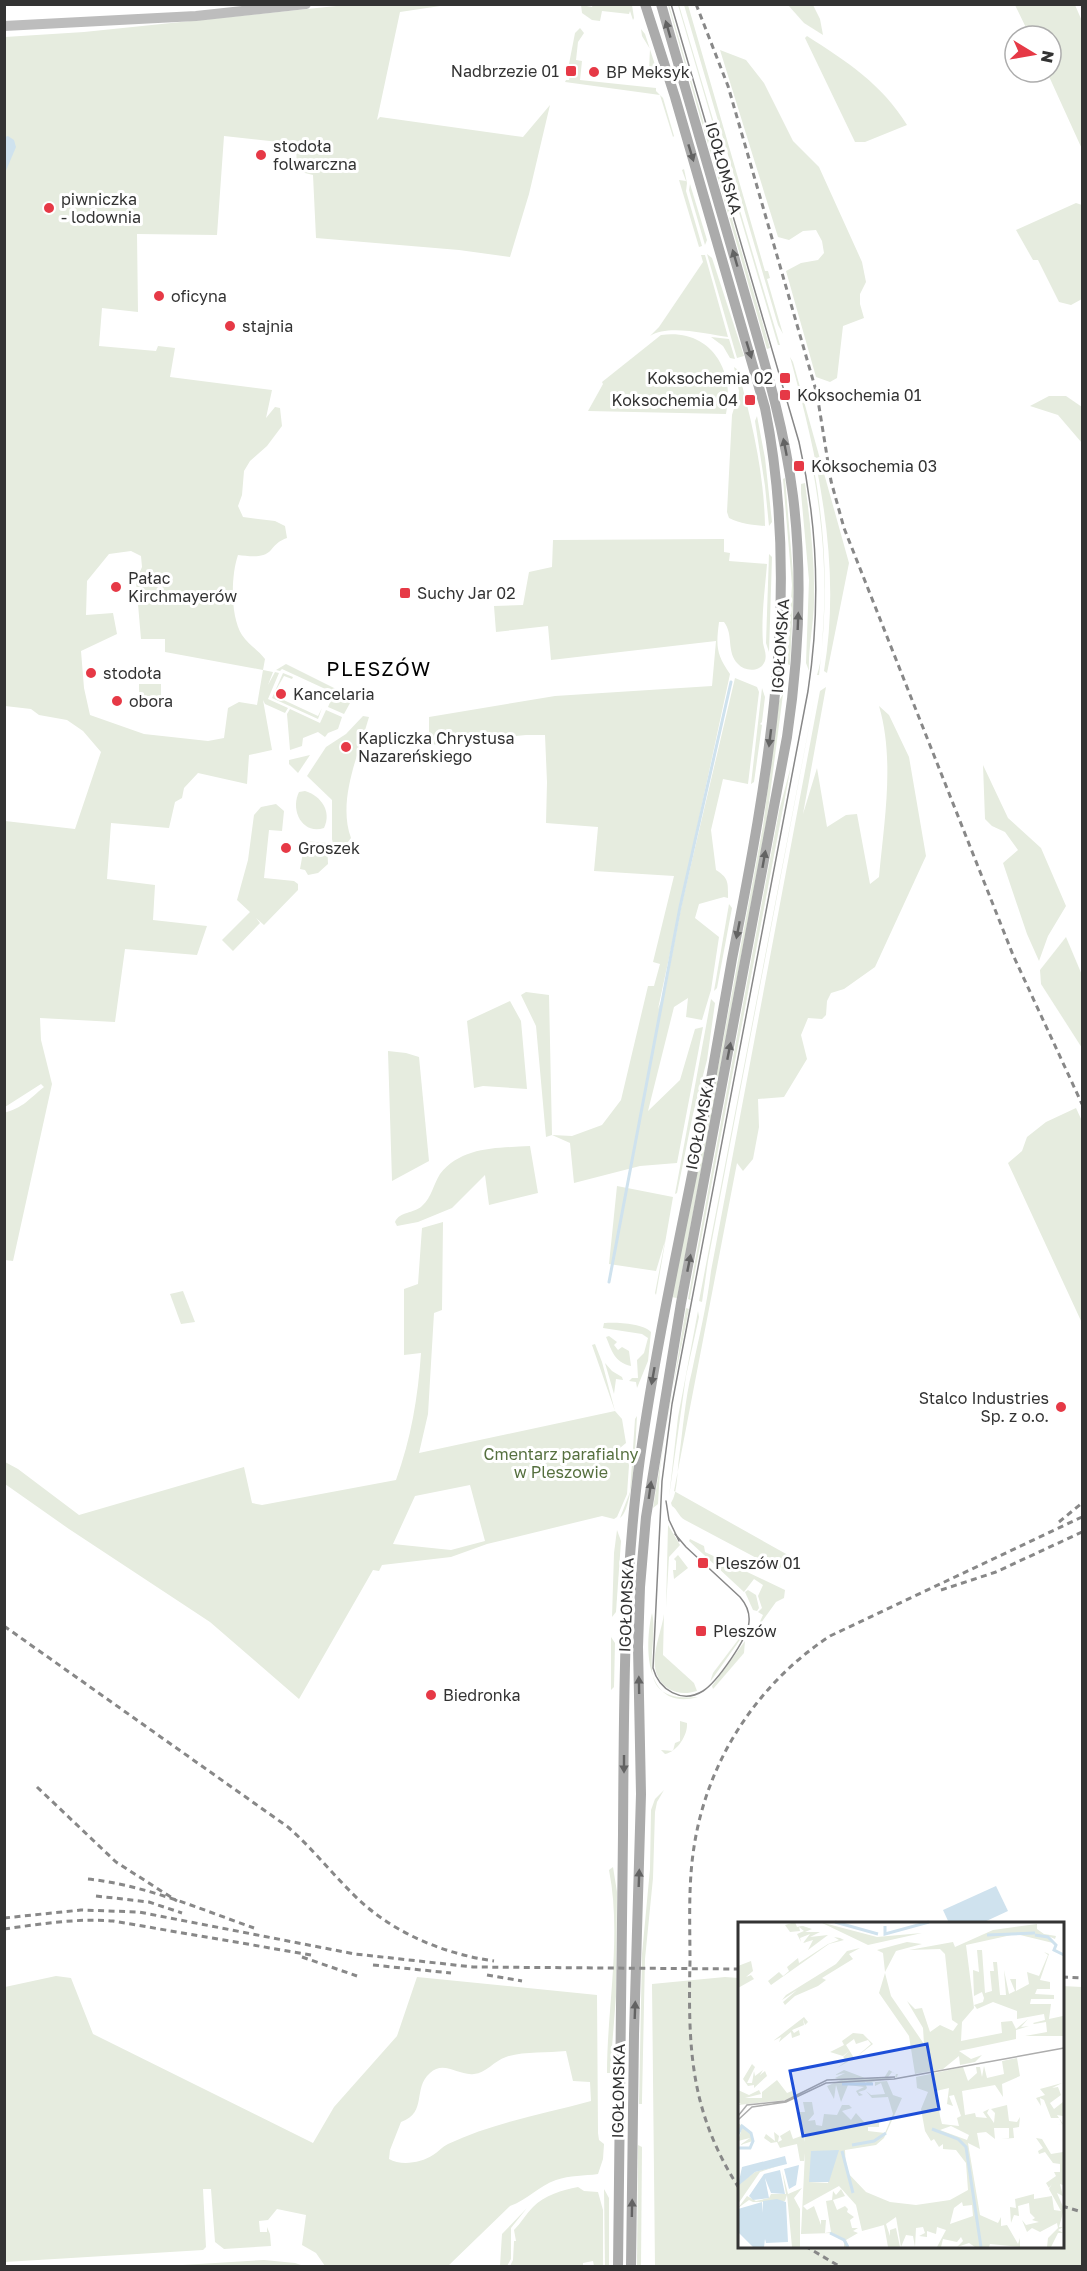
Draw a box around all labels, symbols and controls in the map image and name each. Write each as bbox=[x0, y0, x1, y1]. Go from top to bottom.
one-way arrow bbox=[663, 20, 672, 38]
north arrow bbox=[1003, 24, 1063, 84]
text: N bbox=[1037, 49, 1059, 65]
place label: Nadbrzezie 01 bbox=[451, 61, 559, 81]
place label: BP Meksyk bbox=[606, 62, 690, 82]
marker: Nadbrzezie 01 bbox=[564, 64, 578, 78]
marker: BP Meksyk bbox=[587, 65, 601, 79]
street label: IGOŁOMSKA bbox=[701, 120, 747, 217]
place label: stodoła folwarczna bbox=[273, 136, 357, 174]
one-way arrow bbox=[687, 144, 696, 162]
marker: stodoła folwarczna bbox=[254, 148, 268, 162]
place label: piwniczka - lodownia bbox=[61, 189, 141, 227]
marker: piwniczka - lodownia bbox=[42, 201, 56, 215]
one-way arrow bbox=[730, 249, 739, 267]
place label: oficyna bbox=[171, 286, 227, 306]
marker: oficyna bbox=[152, 289, 166, 303]
place label: stajnia bbox=[242, 316, 293, 336]
marker: stajnia bbox=[223, 319, 237, 333]
one-way arrow bbox=[744, 341, 754, 359]
place label: Koksochemia 02 bbox=[647, 368, 773, 388]
marker: Koksochemia 02 bbox=[778, 371, 792, 385]
place label: Koksochemia 01 bbox=[797, 385, 922, 405]
marker: Koksochemia 01 bbox=[778, 388, 792, 402]
place label: Koksochemia 04 bbox=[612, 390, 738, 410]
marker: Koksochemia 04 bbox=[743, 393, 757, 407]
one-way arrow bbox=[780, 437, 789, 456]
place label: Koksochemia 03 bbox=[811, 456, 937, 476]
marker: Koksochemia 03 bbox=[792, 459, 806, 473]
place label: Pałac Kirchmayerów bbox=[128, 568, 237, 606]
marker: Pałac Kirchmayerów bbox=[109, 580, 123, 594]
place label: Suchy Jar 02 bbox=[417, 583, 515, 603]
marker: Suchy Jar 02 bbox=[398, 586, 412, 600]
street label: IGOŁOMSKA bbox=[767, 598, 793, 694]
one-way arrow bbox=[794, 612, 803, 631]
district label: PLESZÓW bbox=[326, 656, 432, 680]
place label: stodoła bbox=[103, 663, 162, 683]
marker: stodoła bbox=[84, 666, 98, 680]
place label: Kancelaria bbox=[293, 684, 375, 704]
marker: Kancelaria bbox=[274, 687, 288, 701]
place label: obora bbox=[129, 691, 173, 711]
marker: obora bbox=[110, 694, 124, 708]
place label: Kapliczka Chrystusa Nazareńskiego bbox=[358, 728, 514, 766]
one-way arrow bbox=[766, 728, 775, 747]
marker: Kapliczka Chrystusa Nazareńskiego bbox=[339, 740, 353, 754]
place label: Groszek bbox=[298, 838, 360, 858]
marker: Groszek bbox=[279, 841, 293, 855]
one-way arrow bbox=[760, 850, 769, 869]
one-way arrow bbox=[733, 921, 742, 940]
one-way arrow bbox=[725, 1042, 734, 1061]
street label: IGOŁOMSKA bbox=[681, 1074, 719, 1171]
one-way arrow bbox=[685, 1254, 694, 1273]
one-way arrow bbox=[648, 1367, 657, 1386]
place label: Stalco Industries Sp. z o.o. bbox=[919, 1388, 1049, 1426]
marker: Stalco Industries Sp. z o.o. bbox=[1054, 1400, 1068, 1414]
park label: Cmentarz parafialny w Pleszowie bbox=[484, 1444, 638, 1482]
one-way arrow bbox=[645, 1481, 654, 1500]
place label: Pleszów 01 bbox=[715, 1553, 801, 1573]
marker: Pleszów 01 bbox=[696, 1556, 710, 1570]
street label: IGOŁOMSKA bbox=[614, 1557, 638, 1653]
place label: Pleszów bbox=[713, 1621, 777, 1641]
marker: Pleszów bbox=[694, 1624, 708, 1638]
one-way arrow bbox=[634, 1675, 644, 1694]
place label: Biedronka bbox=[443, 1685, 521, 1705]
marker: Biedronka bbox=[424, 1688, 438, 1702]
one-way arrow bbox=[619, 1754, 629, 1773]
one-way arrow bbox=[634, 1869, 644, 1888]
inset map bbox=[738, 1922, 1063, 2247]
one-way arrow bbox=[630, 2001, 639, 2020]
street label: IGOŁOMSKA bbox=[607, 2043, 629, 2139]
one-way arrow bbox=[627, 2199, 637, 2218]

